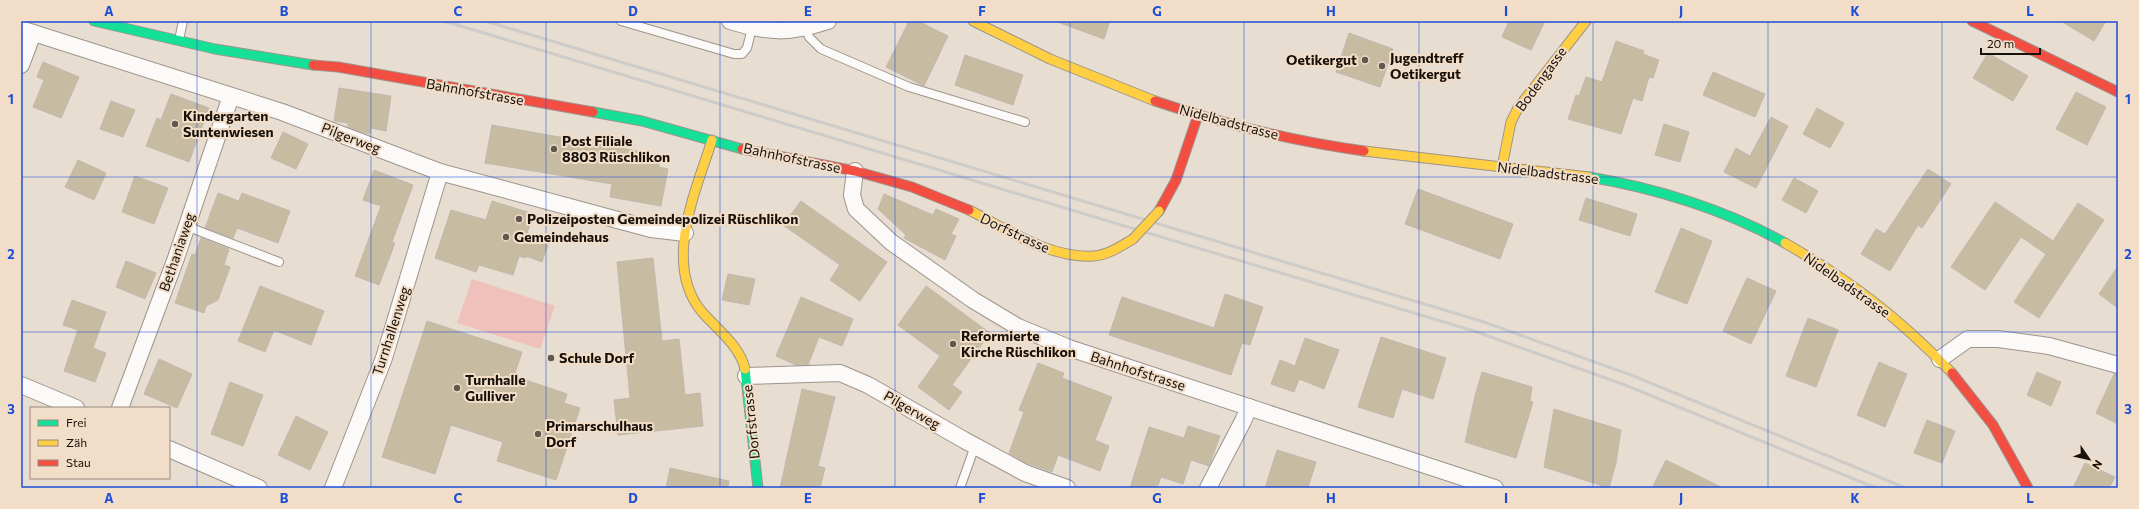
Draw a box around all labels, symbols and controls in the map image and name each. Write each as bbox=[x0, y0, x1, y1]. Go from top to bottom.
text: A bbox=[104, 3, 114, 19]
text: B bbox=[280, 3, 289, 19]
text: C bbox=[454, 3, 463, 19]
text: D bbox=[628, 3, 638, 19]
text: E bbox=[804, 3, 812, 19]
text: F bbox=[978, 3, 986, 19]
text: G bbox=[1152, 3, 1162, 19]
text: H bbox=[1326, 3, 1336, 19]
text: I bbox=[1504, 3, 1508, 19]
text: J bbox=[1679, 3, 1683, 19]
text: K bbox=[1850, 3, 1860, 19]
text: L bbox=[2026, 3, 2034, 19]
scale bar bbox=[1981, 30, 2040, 56]
text: 20 m bbox=[1987, 36, 2014, 50]
street label: Bodengasse bbox=[1511, 43, 1570, 114]
place label: Jugendtreff Oetikergut bbox=[1390, 49, 1464, 82]
place label: Oetikergut bbox=[1286, 51, 1357, 68]
marker: Oetikergut bbox=[1360, 55, 1370, 65]
marker: Jugendtreff Oetikergut bbox=[1377, 61, 1387, 71]
street label: Bahnhofstrasse bbox=[425, 75, 525, 108]
text: 1 bbox=[8, 91, 14, 107]
text: 1 bbox=[2125, 91, 2131, 107]
street label: Nidelbadstrasse bbox=[1178, 100, 1281, 143]
place label: Kindergarten Suntenwiesen bbox=[183, 107, 274, 140]
street label: Pilgerweg bbox=[319, 118, 384, 157]
marker: Kindergarten Suntenwiesen bbox=[170, 119, 180, 129]
place label: Post Filiale 8803 Rüschlikon bbox=[562, 132, 670, 165]
street label: Bahnhofstrasse bbox=[742, 139, 842, 176]
marker: Post Filiale 8803 Rüschlikon bbox=[549, 144, 559, 154]
street label: Nidelbadstrasse bbox=[1496, 158, 1600, 187]
street label: Dorfstrasse bbox=[978, 209, 1053, 256]
street label: Bethaniaweg bbox=[155, 210, 198, 293]
place label: Polizeiposten Gemeindepolizei Rüschlikon bbox=[527, 210, 798, 227]
marker: Polizeiposten Gemeindepolizei Rüschlikon bbox=[514, 214, 524, 224]
place label: Gemeindehaus bbox=[514, 228, 609, 245]
marker: Gemeindehaus bbox=[501, 232, 511, 242]
text: 2 bbox=[7, 246, 15, 262]
text: 2 bbox=[2124, 246, 2132, 262]
street label: Nidelbadstrasse bbox=[1801, 248, 1894, 321]
street label: Turnhallenweg bbox=[368, 284, 413, 378]
place label: Reformierte Kirche Rüschlikon bbox=[961, 327, 1076, 360]
marker: Reformierte Kirche Rüschlikon bbox=[948, 339, 958, 349]
street label: Bahnhofstrasse bbox=[1088, 347, 1188, 394]
place label: Schule Dorf bbox=[559, 349, 635, 366]
marker: Schule Dorf bbox=[546, 353, 556, 363]
place label: Turnhalle Gulliver bbox=[465, 371, 526, 404]
marker: Turnhalle Gulliver bbox=[452, 383, 462, 393]
street label: Dorfstrasse bbox=[738, 384, 763, 460]
street label: Pilgerweg bbox=[881, 387, 944, 433]
text: 3 bbox=[7, 401, 15, 417]
text: 3 bbox=[2124, 401, 2132, 417]
legend bbox=[30, 407, 170, 479]
text: Frei bbox=[66, 415, 87, 429]
place label: Primarschulhaus Dorf bbox=[546, 417, 654, 450]
marker: Primarschulhaus Dorf bbox=[533, 429, 543, 439]
text: Zäh bbox=[66, 435, 87, 449]
north arrow bbox=[2069, 439, 2109, 479]
text: Stau bbox=[66, 455, 91, 469]
text: N bbox=[2090, 458, 2105, 472]
text: A bbox=[104, 490, 114, 506]
text: B bbox=[280, 490, 289, 506]
text: C bbox=[454, 490, 463, 506]
text: D bbox=[628, 490, 638, 506]
text: E bbox=[804, 490, 812, 506]
text: F bbox=[978, 490, 986, 506]
text: G bbox=[1152, 490, 1162, 506]
text: H bbox=[1326, 490, 1336, 506]
text: I bbox=[1504, 490, 1508, 506]
text: J bbox=[1679, 490, 1683, 506]
text: K bbox=[1850, 490, 1860, 506]
text: L bbox=[2026, 490, 2034, 506]

